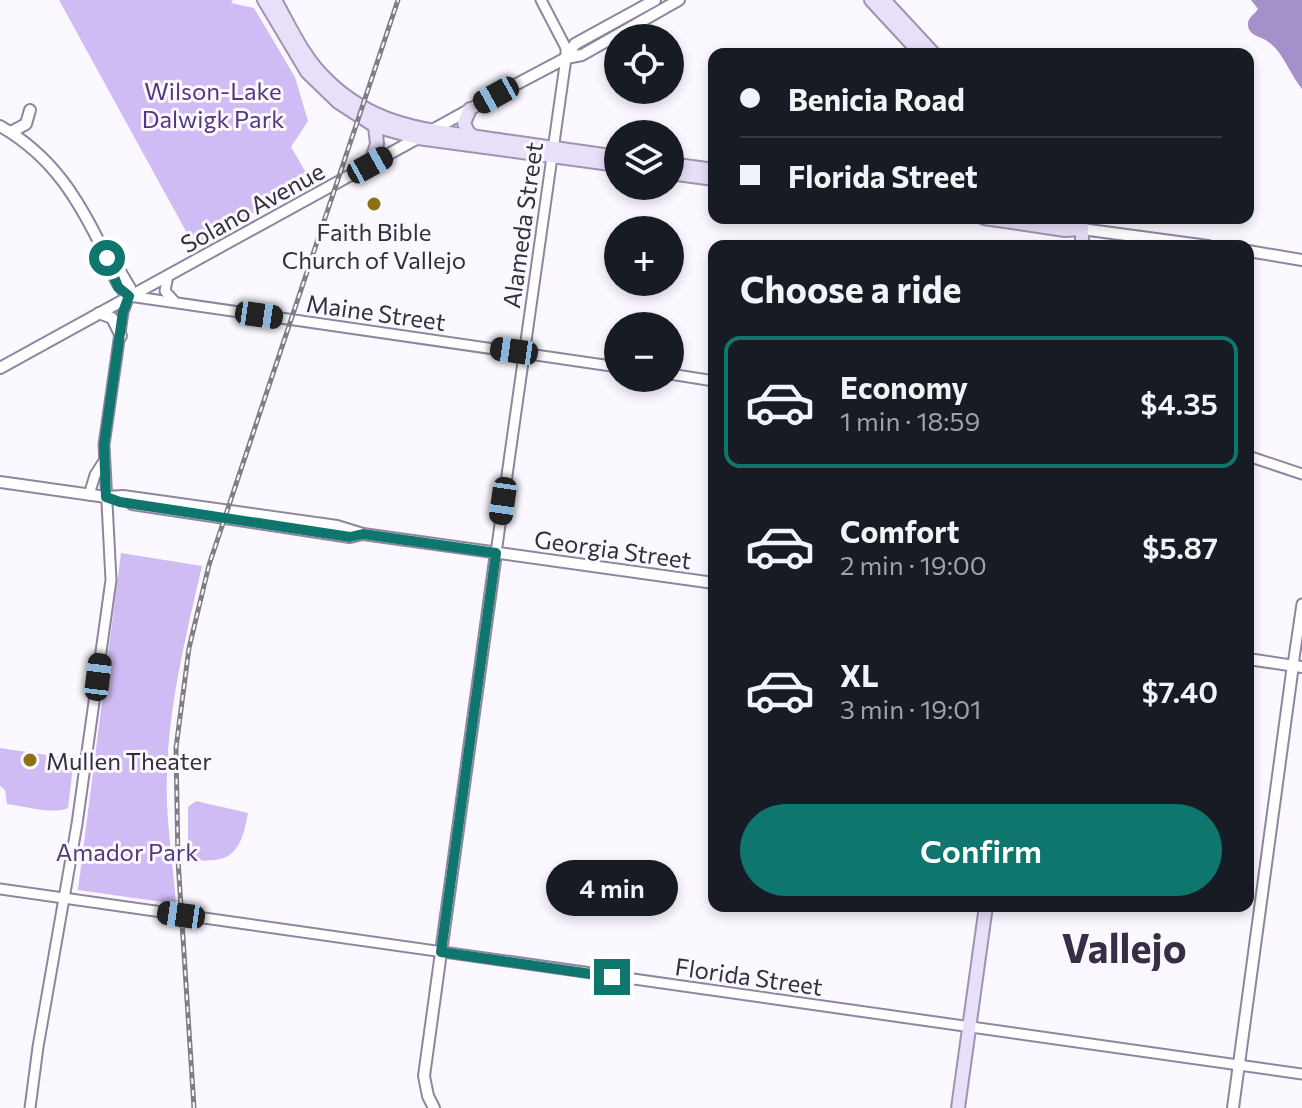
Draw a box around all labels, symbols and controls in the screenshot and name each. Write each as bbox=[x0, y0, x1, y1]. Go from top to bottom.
map controls bbox=[604, 24, 684, 392]
button: locate bbox=[604, 24, 684, 104]
car bbox=[469, 73, 523, 117]
park label: Wilson-Lake Dalwigk Park bbox=[142, 76, 284, 133]
text: Benicia Road bbox=[788, 80, 965, 117]
button: layers bbox=[604, 120, 684, 200]
street label: Alameda Street bbox=[496, 140, 548, 310]
car bbox=[343, 143, 397, 187]
street label: Solano Avenue bbox=[175, 156, 329, 258]
text: Florida Street bbox=[788, 157, 978, 194]
marker: Faith Bible Church of Vallejo bbox=[365, 195, 383, 213]
button: + bbox=[604, 216, 684, 296]
place label: Faith Bible Church of Vallejo bbox=[282, 217, 466, 274]
route start bbox=[89, 240, 125, 276]
text: Choose a ride bbox=[740, 266, 961, 310]
street label: Maine Street bbox=[305, 288, 448, 336]
car bbox=[234, 300, 284, 330]
button: − bbox=[604, 312, 684, 392]
car bbox=[489, 336, 539, 366]
icon: car bbox=[744, 366, 816, 438]
text: Economy bbox=[840, 368, 968, 405]
text: $4.35 bbox=[1140, 384, 1218, 421]
text: 1 min · 18:59 bbox=[840, 405, 980, 436]
car bbox=[488, 476, 518, 526]
icon: car bbox=[744, 510, 816, 582]
text: Comfort bbox=[840, 512, 959, 549]
street label: Georgia Street bbox=[533, 524, 694, 574]
text: $5.87 bbox=[1142, 528, 1218, 565]
text: 2 min · 19:00 bbox=[840, 549, 987, 580]
car bbox=[83, 652, 113, 702]
icon: car bbox=[744, 654, 816, 726]
text: XL bbox=[840, 656, 879, 693]
text: $7.40 bbox=[1141, 672, 1218, 709]
text: 3 min · 19:01 bbox=[840, 693, 981, 724]
place label: Mullen Theater bbox=[46, 746, 212, 775]
marker: Mullen Theater bbox=[21, 751, 39, 769]
button: Confirm bbox=[740, 804, 1222, 896]
park label: Amador Park bbox=[56, 837, 198, 866]
callout: 4 min bbox=[546, 861, 678, 917]
text: 4 min bbox=[579, 872, 645, 903]
car bbox=[156, 900, 206, 930]
district label: Vallejo bbox=[1061, 922, 1187, 971]
street label: Florida Street bbox=[673, 951, 825, 1001]
route end bbox=[594, 959, 630, 995]

